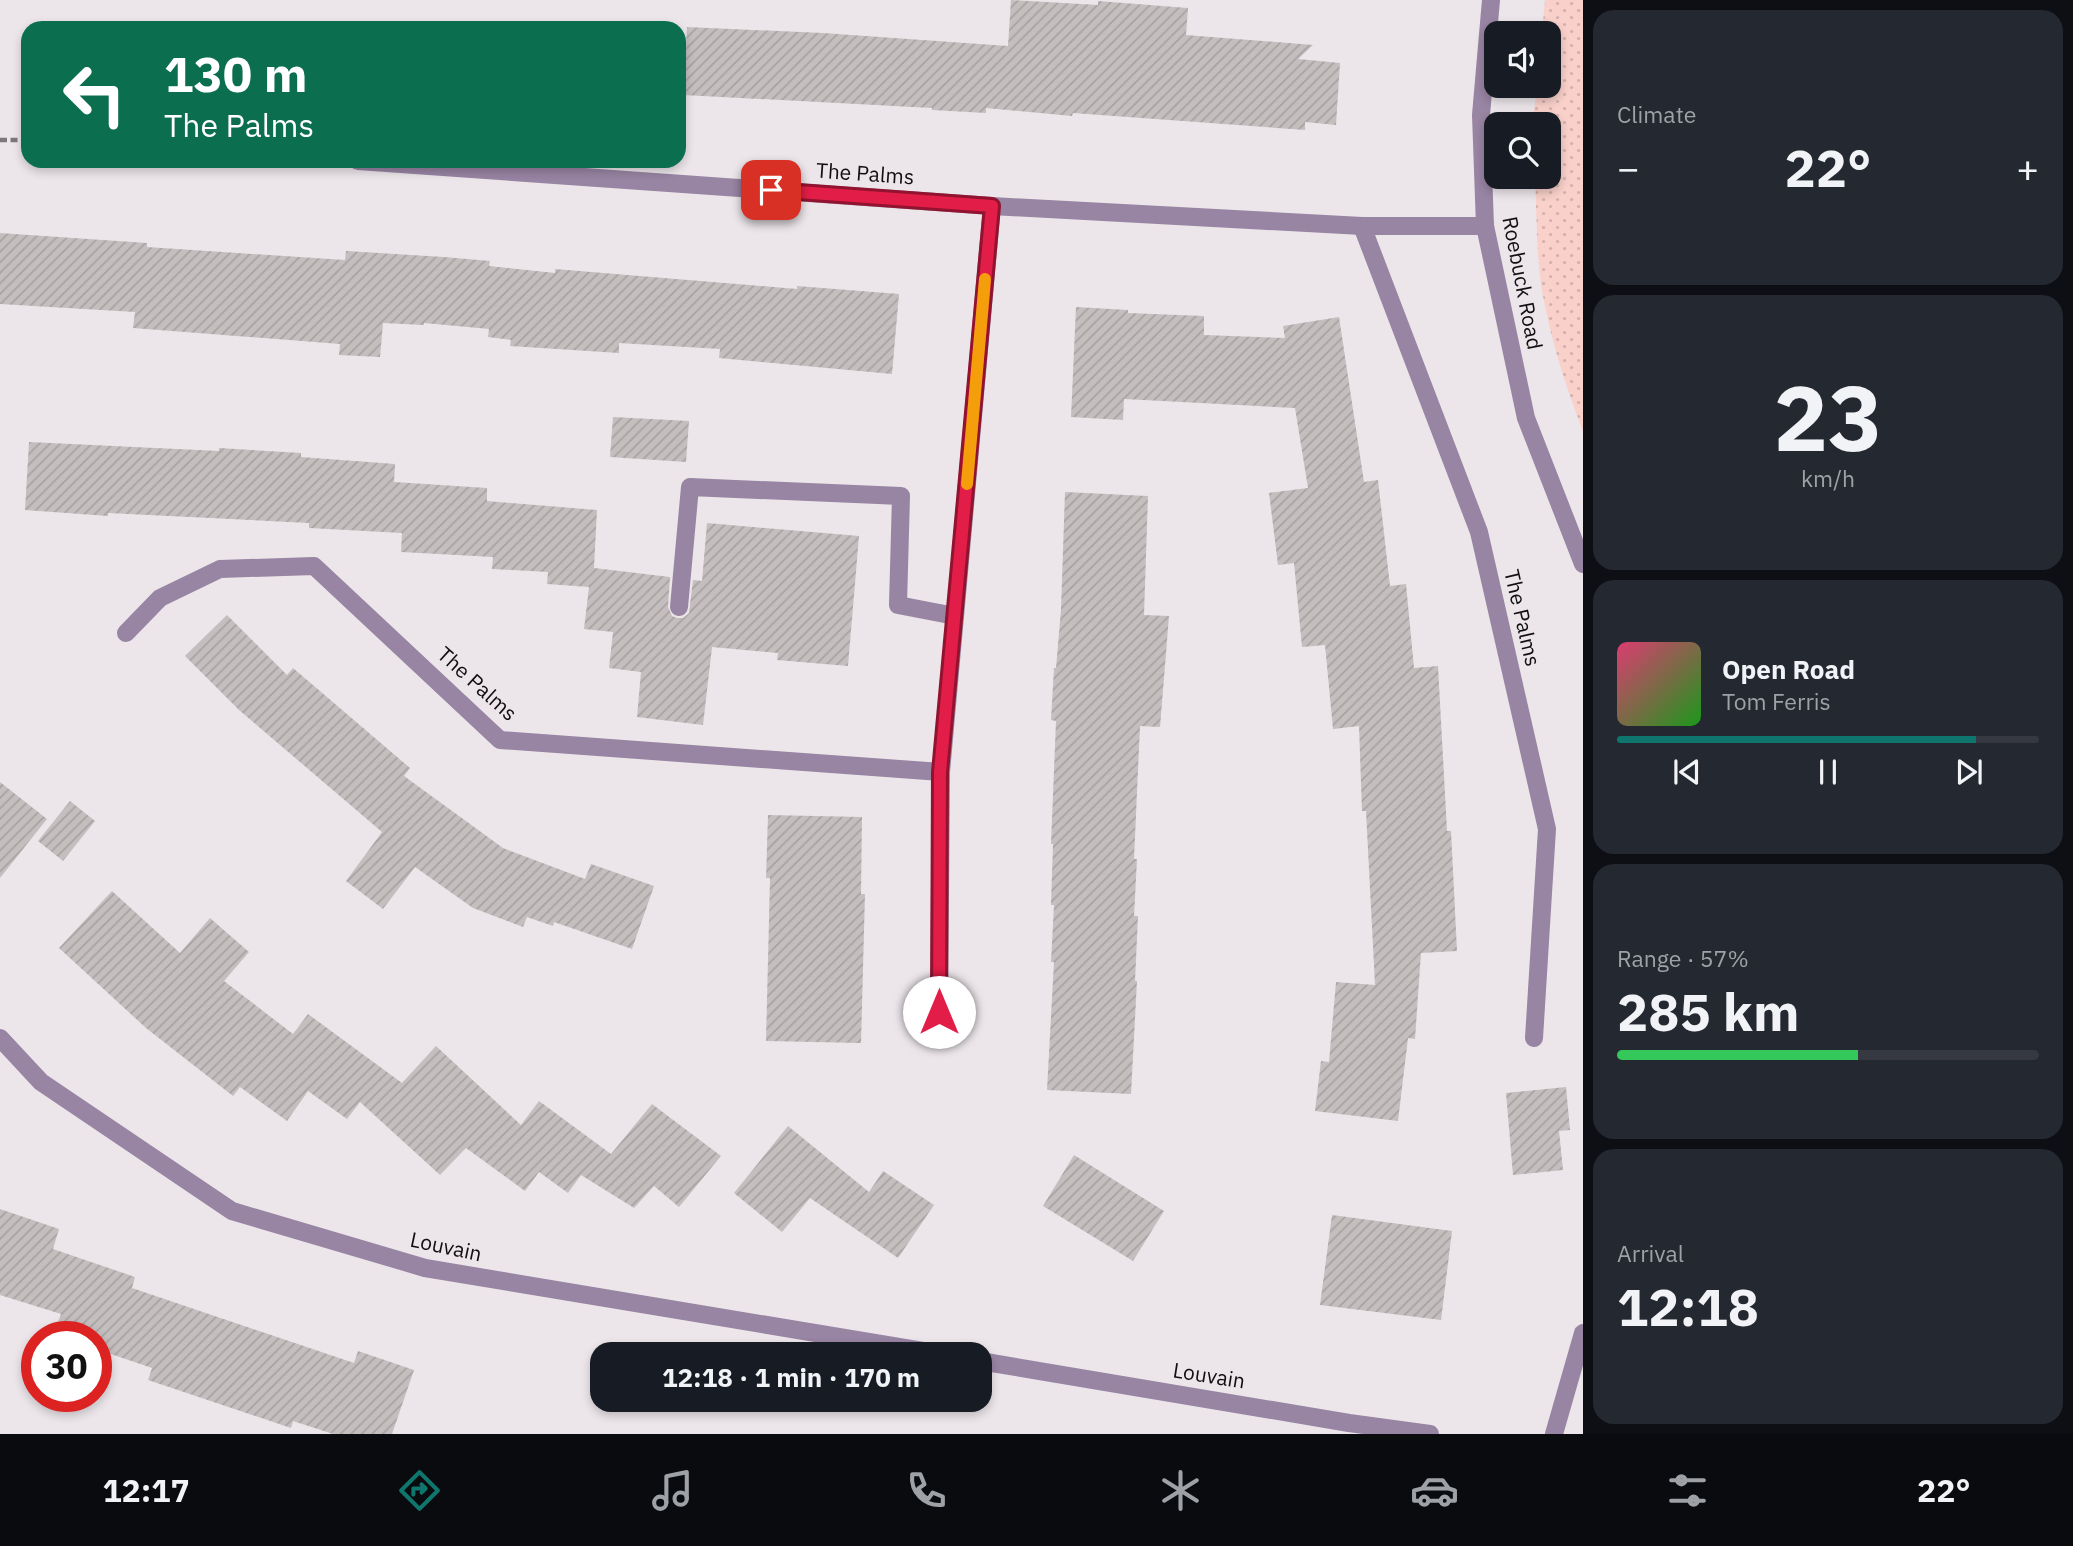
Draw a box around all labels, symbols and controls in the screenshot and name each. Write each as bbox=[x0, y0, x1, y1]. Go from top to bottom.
map controls bbox=[1484, 21, 1561, 189]
button: sound bbox=[1484, 21, 1561, 98]
text: 130 m bbox=[164, 42, 308, 105]
icon: left bbox=[49, 49, 140, 140]
text: Climate bbox=[1617, 99, 1696, 129]
text: The Palms bbox=[164, 104, 314, 146]
button: search bbox=[1484, 112, 1561, 189]
text: 22° bbox=[1785, 134, 1871, 201]
text: − bbox=[1617, 143, 1640, 192]
text: + bbox=[2016, 143, 2039, 192]
street label: The Palms bbox=[815, 156, 915, 190]
pin bbox=[741, 160, 801, 220]
icon: arrive bbox=[752, 171, 790, 209]
street label: Roebuck Road bbox=[1496, 214, 1550, 352]
text: 23 bbox=[1773, 358, 1883, 476]
text: km/h bbox=[1801, 463, 1855, 493]
street label: The Palms bbox=[1498, 567, 1548, 669]
street label: The Palms bbox=[432, 640, 524, 727]
text: Open Road bbox=[1722, 652, 1855, 686]
text: Tom Ferris bbox=[1722, 686, 1831, 716]
icon: previous bbox=[1668, 753, 1706, 791]
icon: pause bbox=[1809, 753, 1847, 791]
icon: next bbox=[1950, 753, 1988, 791]
text: Range · 57% bbox=[1617, 943, 1749, 973]
position arrow bbox=[902, 975, 976, 1049]
text: 285 km bbox=[1617, 978, 1799, 1045]
street label: Louvain bbox=[408, 1225, 485, 1267]
text: Arrival bbox=[1617, 1238, 1684, 1268]
text: 12:18 bbox=[1617, 1273, 1759, 1340]
speed limit sign: 30 bbox=[21, 1321, 112, 1412]
street label: Louvain bbox=[1171, 1356, 1247, 1395]
text: 12:18 · 1 min · 170 m bbox=[662, 1360, 920, 1394]
icon: directions bbox=[395, 1466, 444, 1515]
icon: music bbox=[648, 1466, 697, 1515]
icon: phone bbox=[902, 1466, 951, 1515]
icon: climate bbox=[1156, 1466, 1205, 1515]
icon: car bbox=[1410, 1466, 1459, 1515]
icon: filters bbox=[1663, 1466, 1712, 1515]
text: 12:17 bbox=[102, 1469, 190, 1511]
text: 22° bbox=[1917, 1469, 1971, 1511]

